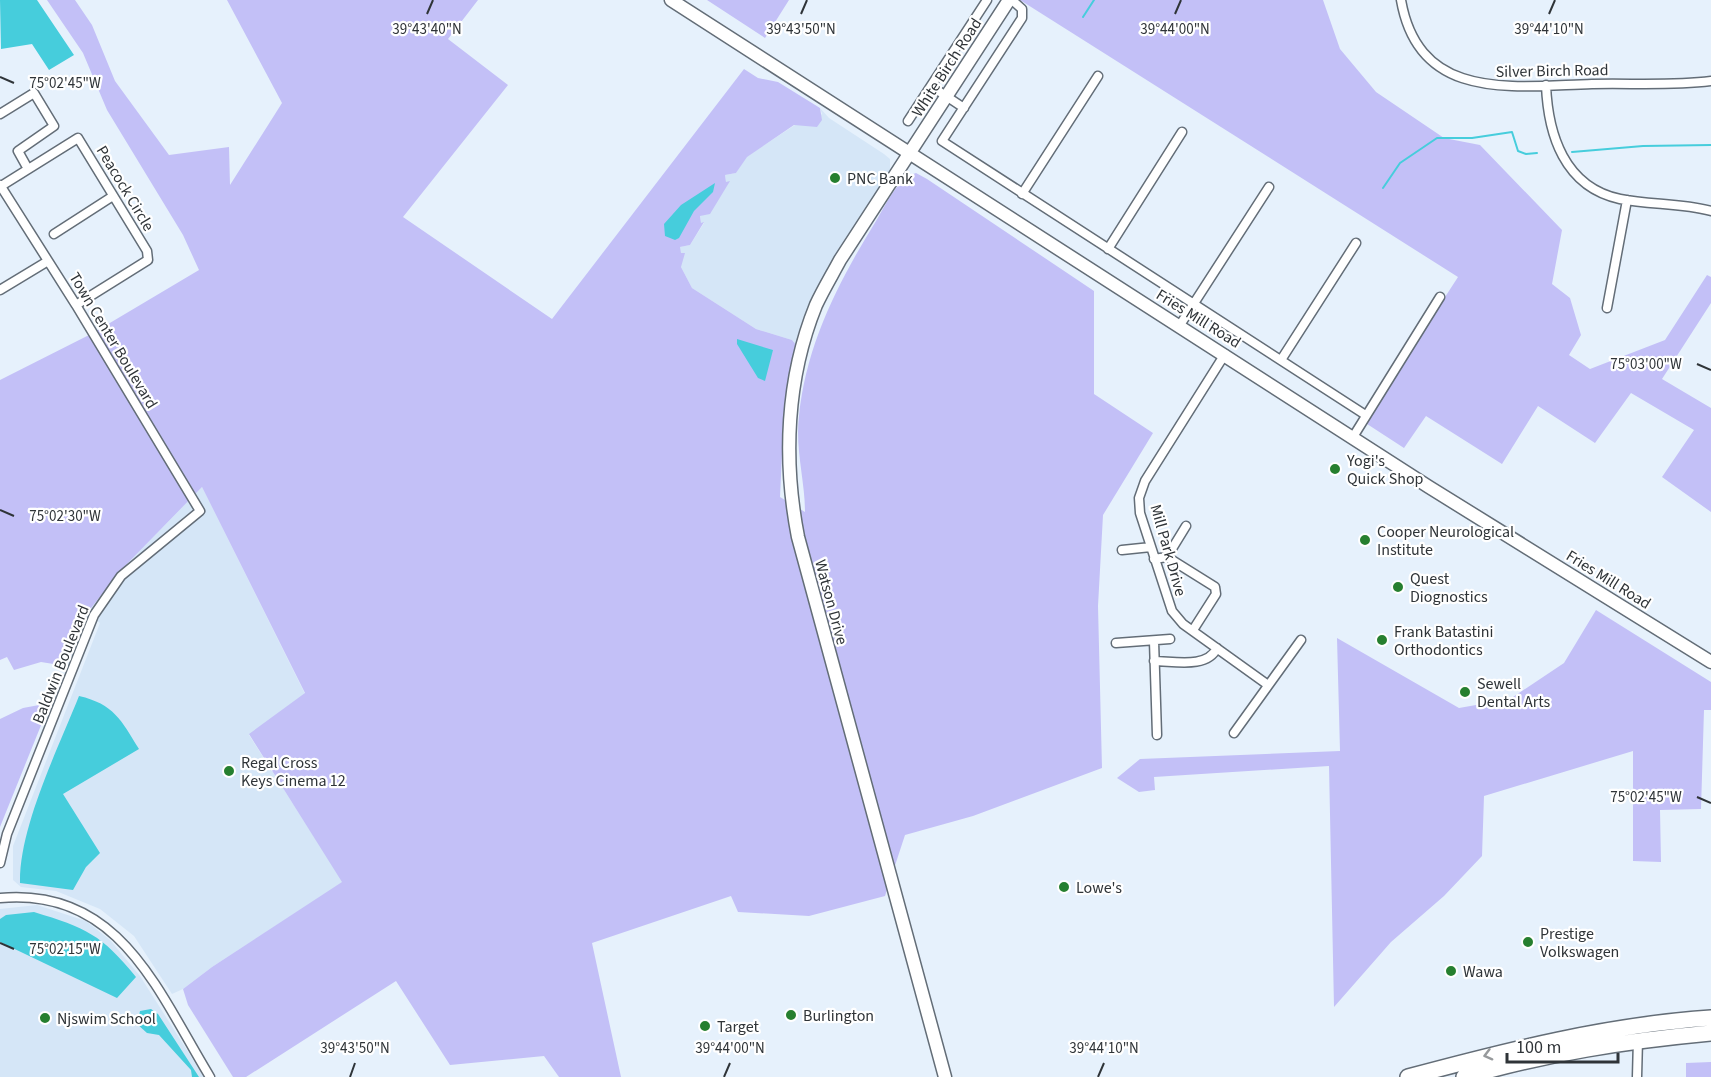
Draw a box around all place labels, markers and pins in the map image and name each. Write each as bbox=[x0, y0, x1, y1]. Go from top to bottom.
place label: PNC Bank bbox=[847, 168, 913, 190]
marker: PNC Bank bbox=[828, 171, 842, 185]
place label: Yogi's Quick Shop bbox=[1346, 450, 1424, 490]
marker: Yogi's Quick Shop bbox=[1328, 462, 1342, 476]
place label: Cooper Neurological Institute bbox=[1377, 521, 1514, 561]
marker: Cooper Neurological Institute bbox=[1358, 533, 1372, 547]
place label: Quest Diognostics bbox=[1410, 568, 1488, 608]
marker: Quest Diognostics bbox=[1391, 580, 1405, 594]
place label: Frank Batastini Orthodontics bbox=[1394, 621, 1494, 661]
marker: Frank Batastini Orthodontics bbox=[1375, 633, 1389, 647]
place label: Sewell Dental Arts bbox=[1477, 673, 1550, 713]
marker: Sewell Dental Arts bbox=[1458, 685, 1472, 699]
place label: Regal Cross Keys Cinema 12 bbox=[241, 752, 346, 792]
marker: Regal Cross Keys Cinema 12 bbox=[222, 764, 236, 778]
place label: Lowe's bbox=[1076, 877, 1122, 899]
marker: Lowe's bbox=[1057, 880, 1071, 894]
place label: Prestige Volkswagen bbox=[1540, 923, 1619, 963]
marker: Prestige Volkswagen bbox=[1521, 935, 1535, 949]
place label: Wawa bbox=[1463, 961, 1503, 983]
marker: Wawa bbox=[1444, 964, 1458, 978]
place label: Burlington bbox=[803, 1005, 874, 1027]
place label: Njswim School bbox=[57, 1008, 156, 1030]
marker: Burlington bbox=[784, 1008, 798, 1022]
marker: Njswim School bbox=[38, 1011, 52, 1025]
place label: Target bbox=[717, 1016, 759, 1038]
marker: Target bbox=[698, 1019, 712, 1033]

